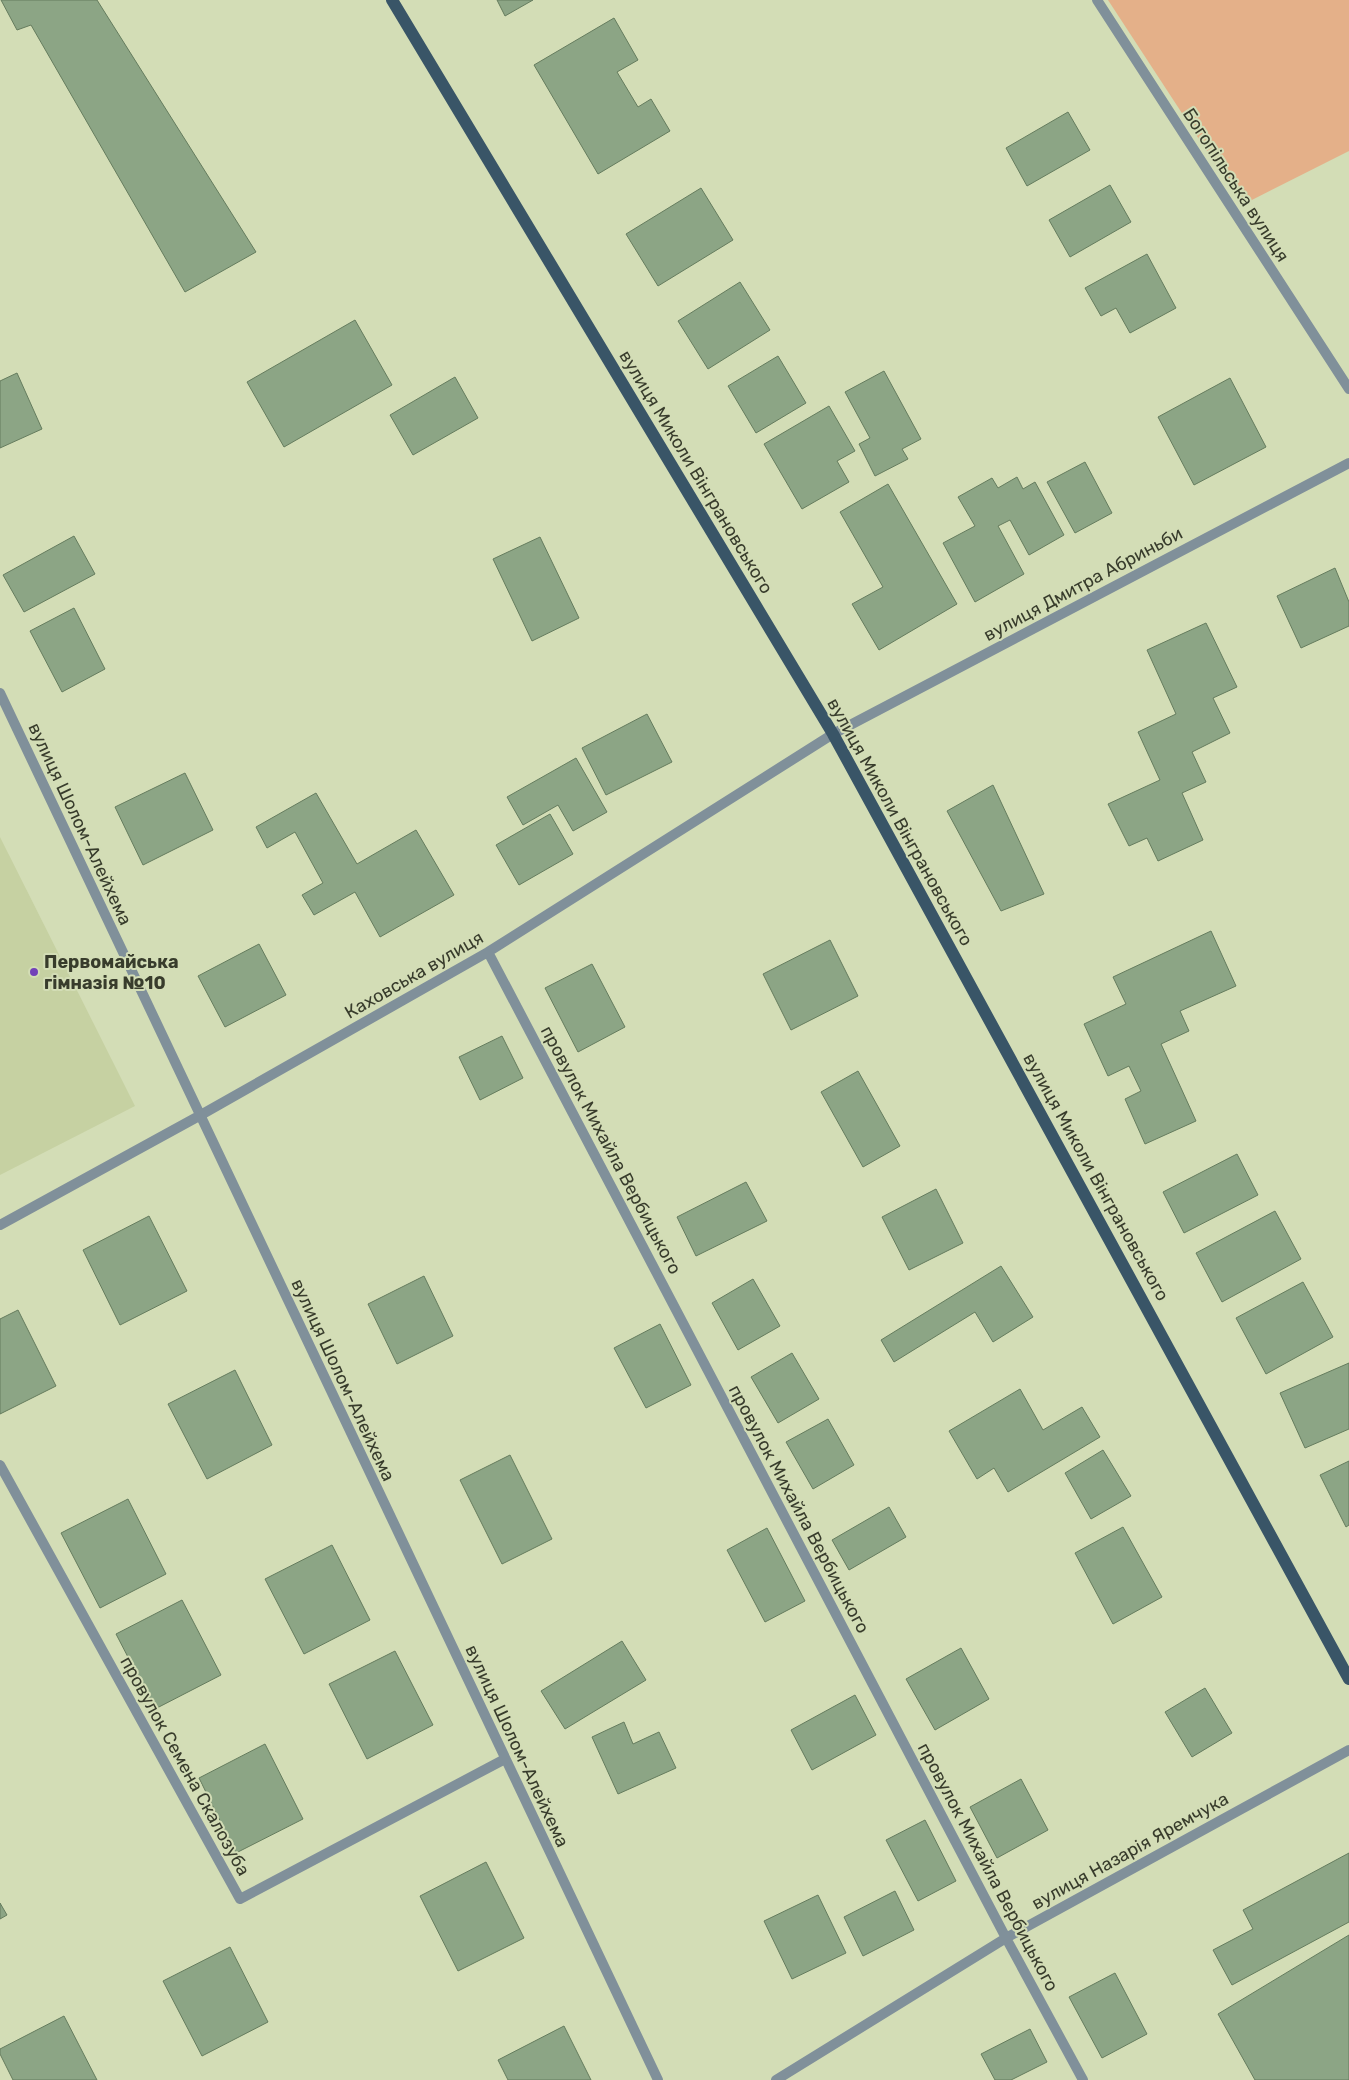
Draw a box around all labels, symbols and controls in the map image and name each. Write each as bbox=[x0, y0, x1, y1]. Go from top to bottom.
street label: Богопільська вулиця bbox=[1178, 104, 1294, 266]
street label: вулиця Миколи Вінграновського bbox=[614, 346, 778, 598]
street label: вулиця Дмитра Абриньби bbox=[980, 522, 1186, 646]
street label: вулиця Миколи Вінграновського bbox=[822, 694, 978, 950]
street label: вулиця Шолом-Алейхема bbox=[23, 719, 137, 929]
street label: Каховська вулиця bbox=[341, 926, 487, 1024]
place label: Первомайська гімназія №10 bbox=[44, 951, 179, 994]
marker: Первомайська гімназія №10 bbox=[28, 966, 40, 978]
street label: провулок Михайла Вербицького bbox=[536, 1022, 686, 1278]
street label: вулиця Миколи Вінграновського bbox=[1018, 1049, 1174, 1305]
street label: вулиця Шолом-Алейхема bbox=[286, 1275, 400, 1485]
street label: провулок Михайла Вербицького bbox=[724, 1381, 874, 1637]
street label: вулиця Шолом-Алейхема bbox=[460, 1641, 574, 1851]
street label: провулок Семена Скалозуба bbox=[115, 1652, 255, 1880]
street label: провулок Михайла Вербицького bbox=[913, 1739, 1063, 1995]
street label: вулиця Назарія Яремчука bbox=[1028, 1788, 1232, 1914]

